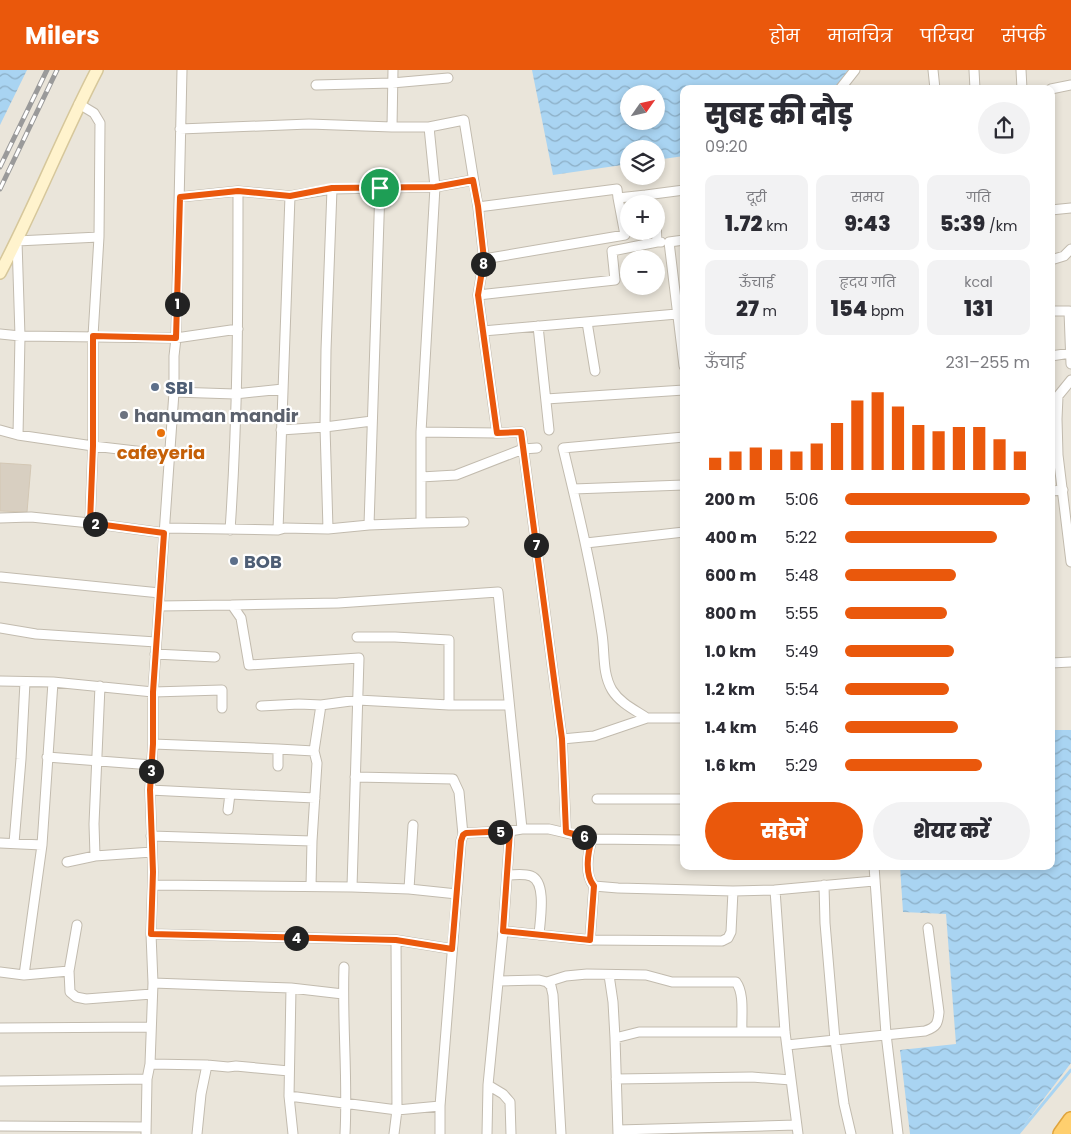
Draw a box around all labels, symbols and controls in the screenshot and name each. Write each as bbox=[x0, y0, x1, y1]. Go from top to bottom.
text: Milers bbox=[25, 19, 100, 52]
text: होम bbox=[770, 23, 800, 48]
text: मानचित्र bbox=[828, 23, 892, 48]
text: परिचय bbox=[920, 23, 974, 48]
text: संपर्क bbox=[1002, 23, 1046, 48]
north arrow bbox=[620, 85, 665, 130]
map controls bbox=[620, 85, 665, 295]
text: सुबह की दौड़ bbox=[705, 95, 853, 134]
button: share bbox=[978, 102, 1030, 154]
text: 09:20 bbox=[705, 135, 748, 158]
button: layers bbox=[620, 140, 665, 185]
pin bbox=[359, 167, 401, 209]
icon: arrive bbox=[366, 174, 394, 202]
text: दूरी bbox=[746, 187, 767, 207]
text: समय bbox=[851, 187, 884, 207]
text: गति bbox=[966, 187, 991, 207]
button: + bbox=[620, 195, 665, 240]
text: 1.72 bbox=[725, 209, 763, 238]
text: 9:43 bbox=[844, 209, 891, 238]
text: 5:39 bbox=[940, 209, 985, 238]
text: km bbox=[763, 216, 788, 236]
text: /km bbox=[985, 216, 1017, 236]
button: − bbox=[620, 250, 665, 295]
pin: 8 bbox=[470, 252, 496, 276]
text: 8 bbox=[479, 254, 488, 274]
text: ऊँचाई bbox=[739, 272, 774, 292]
text: हृदय गति bbox=[839, 272, 896, 292]
text: kcal bbox=[964, 272, 993, 292]
pin: 1 bbox=[164, 292, 190, 316]
text: 1 bbox=[175, 294, 180, 314]
text: 27 bbox=[736, 294, 759, 323]
text: 154 bbox=[831, 294, 867, 323]
text: 131 bbox=[964, 294, 993, 323]
text: m bbox=[759, 301, 777, 321]
text: bpm bbox=[867, 301, 904, 321]
text: ऊँचाई bbox=[705, 351, 745, 374]
text: 231–255 m bbox=[945, 351, 1030, 374]
place label: SBI bbox=[165, 375, 193, 400]
marker: SBI bbox=[149, 381, 161, 393]
place label: hanuman mandir bbox=[134, 403, 299, 428]
marker: hanuman mandir bbox=[118, 409, 130, 421]
marker: cafeyeria bbox=[155, 427, 167, 439]
place label: cafeyeria bbox=[117, 440, 205, 465]
text: 200 m bbox=[705, 488, 755, 511]
text: 5:06 bbox=[785, 488, 819, 511]
pin: 2 bbox=[82, 512, 108, 536]
text: 2 bbox=[92, 514, 100, 534]
text: 400 m bbox=[705, 526, 757, 549]
text: 5:22 bbox=[785, 526, 817, 549]
pin: 7 bbox=[524, 532, 548, 558]
text: 7 bbox=[533, 535, 540, 555]
place label: BOB bbox=[244, 549, 282, 574]
marker: BOB bbox=[228, 555, 240, 567]
text: 600 m bbox=[705, 564, 756, 587]
text: 5:48 bbox=[785, 564, 819, 587]
text: 800 m bbox=[705, 602, 757, 625]
text: 5:55 bbox=[785, 602, 819, 625]
text: 1.0 km bbox=[705, 640, 756, 663]
text: 5:49 bbox=[785, 640, 819, 663]
text: 1.2 km bbox=[705, 678, 755, 701]
text: 5:54 bbox=[785, 678, 819, 701]
text: 1.4 km bbox=[705, 716, 757, 739]
text: 5:46 bbox=[785, 716, 819, 739]
text: 1.6 km bbox=[705, 754, 756, 777]
text: 5:29 bbox=[785, 754, 818, 777]
pin: 3 bbox=[138, 758, 164, 784]
text: 3 bbox=[147, 761, 156, 781]
button: सहेजें bbox=[705, 802, 863, 860]
button: शेयर करें bbox=[873, 802, 1030, 860]
pin: 5 bbox=[488, 820, 512, 844]
text: 5 bbox=[496, 822, 505, 842]
pin: 6 bbox=[572, 824, 596, 850]
text: 6 bbox=[580, 827, 589, 847]
pin: 4 bbox=[284, 926, 308, 950]
text: 4 bbox=[292, 928, 301, 948]

